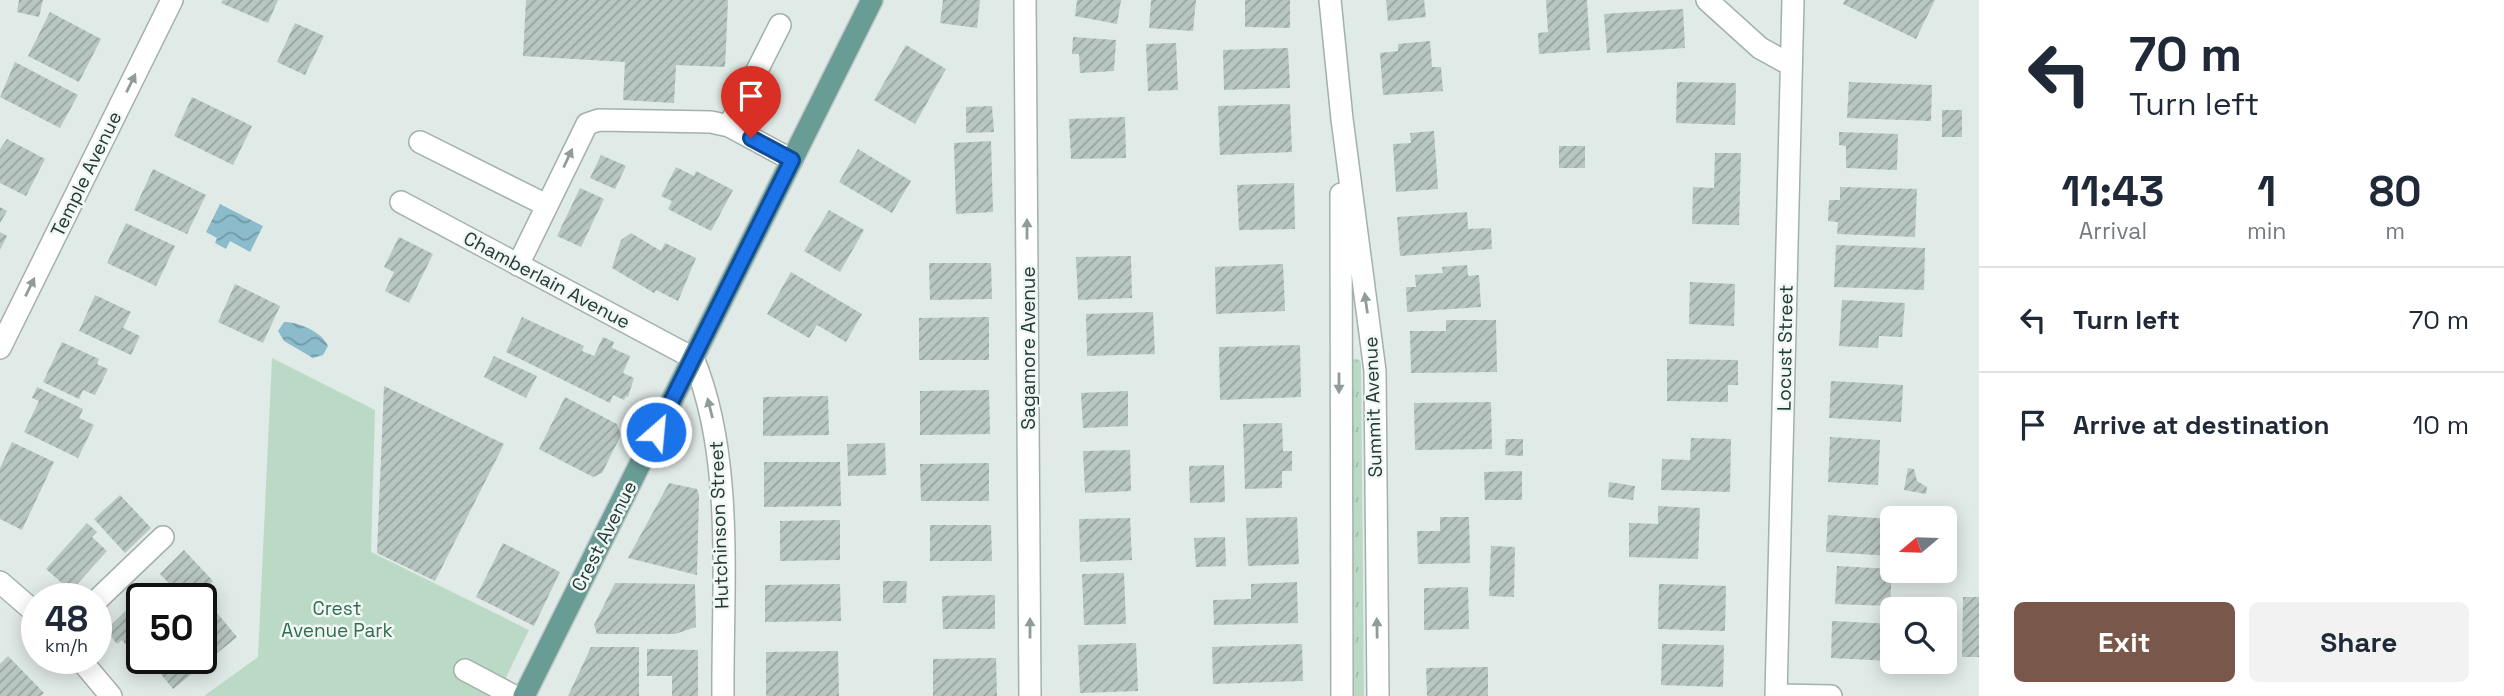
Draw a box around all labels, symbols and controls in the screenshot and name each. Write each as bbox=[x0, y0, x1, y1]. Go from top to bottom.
text: 70 m bbox=[2129, 23, 2242, 85]
icon: left bbox=[2014, 28, 2105, 119]
pin bbox=[721, 66, 781, 138]
one-way arrow bbox=[125, 73, 137, 93]
icon: arrive bbox=[732, 77, 770, 115]
text: Turn left bbox=[2129, 84, 2259, 124]
street label: Temple Avenue bbox=[45, 107, 127, 241]
one-way arrow bbox=[562, 148, 574, 168]
text: 11:43 bbox=[2062, 165, 2164, 218]
text: 1 bbox=[2257, 165, 2276, 218]
text: 80 bbox=[2369, 165, 2421, 218]
text: Arrival bbox=[2079, 216, 2147, 246]
text: min bbox=[2247, 216, 2286, 246]
text: m bbox=[2385, 216, 2405, 246]
one-way arrow bbox=[1021, 218, 1033, 240]
street label: Chamberlain Avenue bbox=[459, 225, 635, 335]
street label: Sagamore Avenue bbox=[1016, 266, 1041, 430]
one-way arrow bbox=[25, 277, 36, 297]
street label: Locust Street bbox=[1771, 285, 1799, 411]
one-way arrow bbox=[1361, 292, 1372, 314]
icon: left bbox=[2014, 301, 2052, 339]
text: Turn left bbox=[2073, 303, 2180, 337]
text: 70 m bbox=[2409, 303, 2469, 337]
street label: Summit Avenue bbox=[1358, 336, 1388, 478]
one-way arrow bbox=[1333, 372, 1345, 394]
position arrow bbox=[619, 395, 693, 469]
one-way arrow bbox=[704, 397, 715, 419]
icon: arrive bbox=[2014, 406, 2052, 444]
text: Arrive at destination bbox=[2073, 408, 2330, 442]
text: 10 m bbox=[2412, 408, 2469, 442]
street label: Hutchinson Street bbox=[704, 441, 734, 609]
street label: Crest Avenue bbox=[565, 477, 643, 595]
north arrow bbox=[1880, 506, 1956, 583]
map controls bbox=[1880, 506, 1957, 674]
speed limit sign: 50 bbox=[126, 583, 217, 674]
park label: Crest Avenue Park bbox=[281, 596, 393, 643]
text: 48 bbox=[45, 597, 88, 641]
button: search bbox=[1880, 597, 1957, 674]
button: Exit bbox=[2014, 602, 2235, 682]
button: Share bbox=[2249, 602, 2469, 682]
one-way arrow bbox=[1024, 617, 1036, 639]
one-way arrow bbox=[1371, 617, 1383, 639]
text: km/h bbox=[45, 634, 88, 657]

